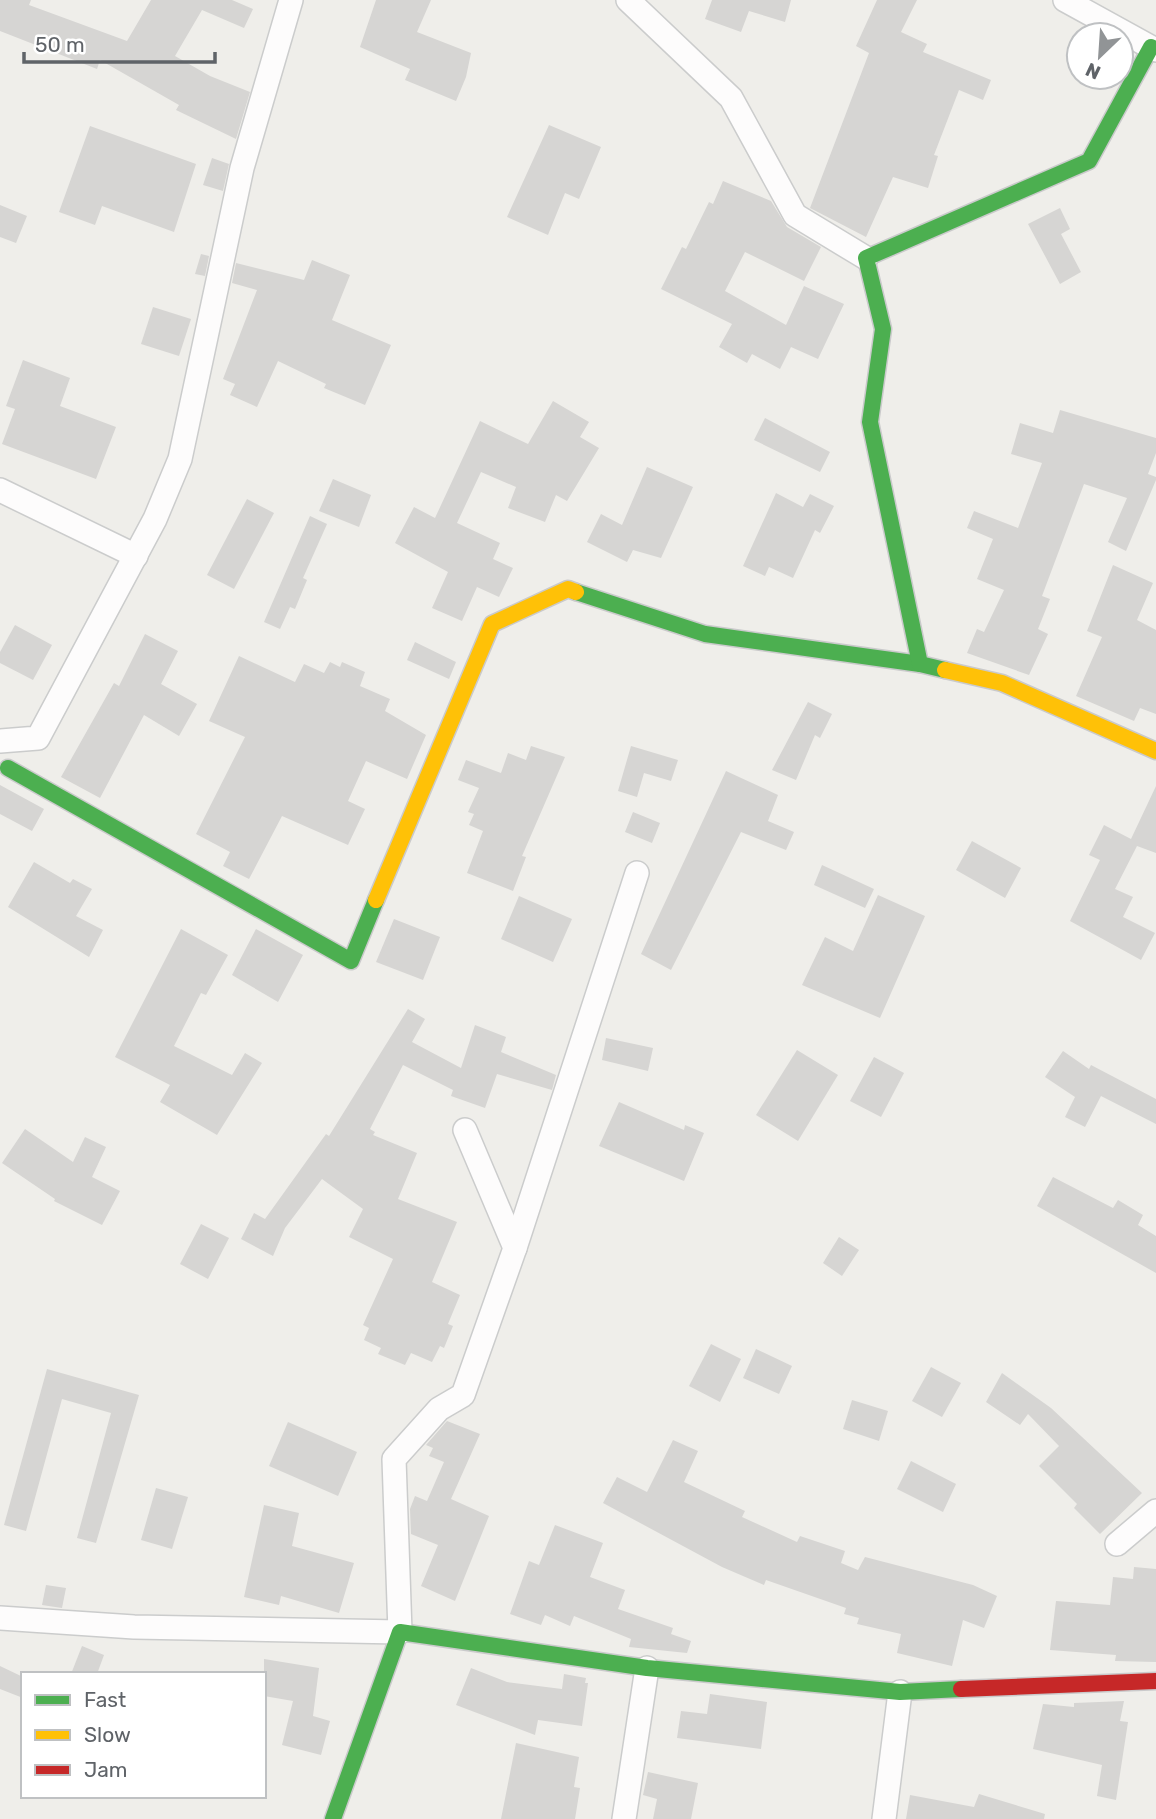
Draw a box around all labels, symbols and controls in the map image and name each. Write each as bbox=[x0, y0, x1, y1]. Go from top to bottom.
scale bar bbox=[24, 21, 215, 65]
north arrow bbox=[1065, 21, 1135, 91]
text: 50 m bbox=[35, 32, 85, 57]
text: N bbox=[1082, 58, 1104, 84]
legend bbox=[21, 1672, 266, 1798]
text: Fast bbox=[84, 1687, 126, 1712]
text: Slow bbox=[84, 1722, 131, 1747]
text: Jam bbox=[84, 1757, 128, 1782]

